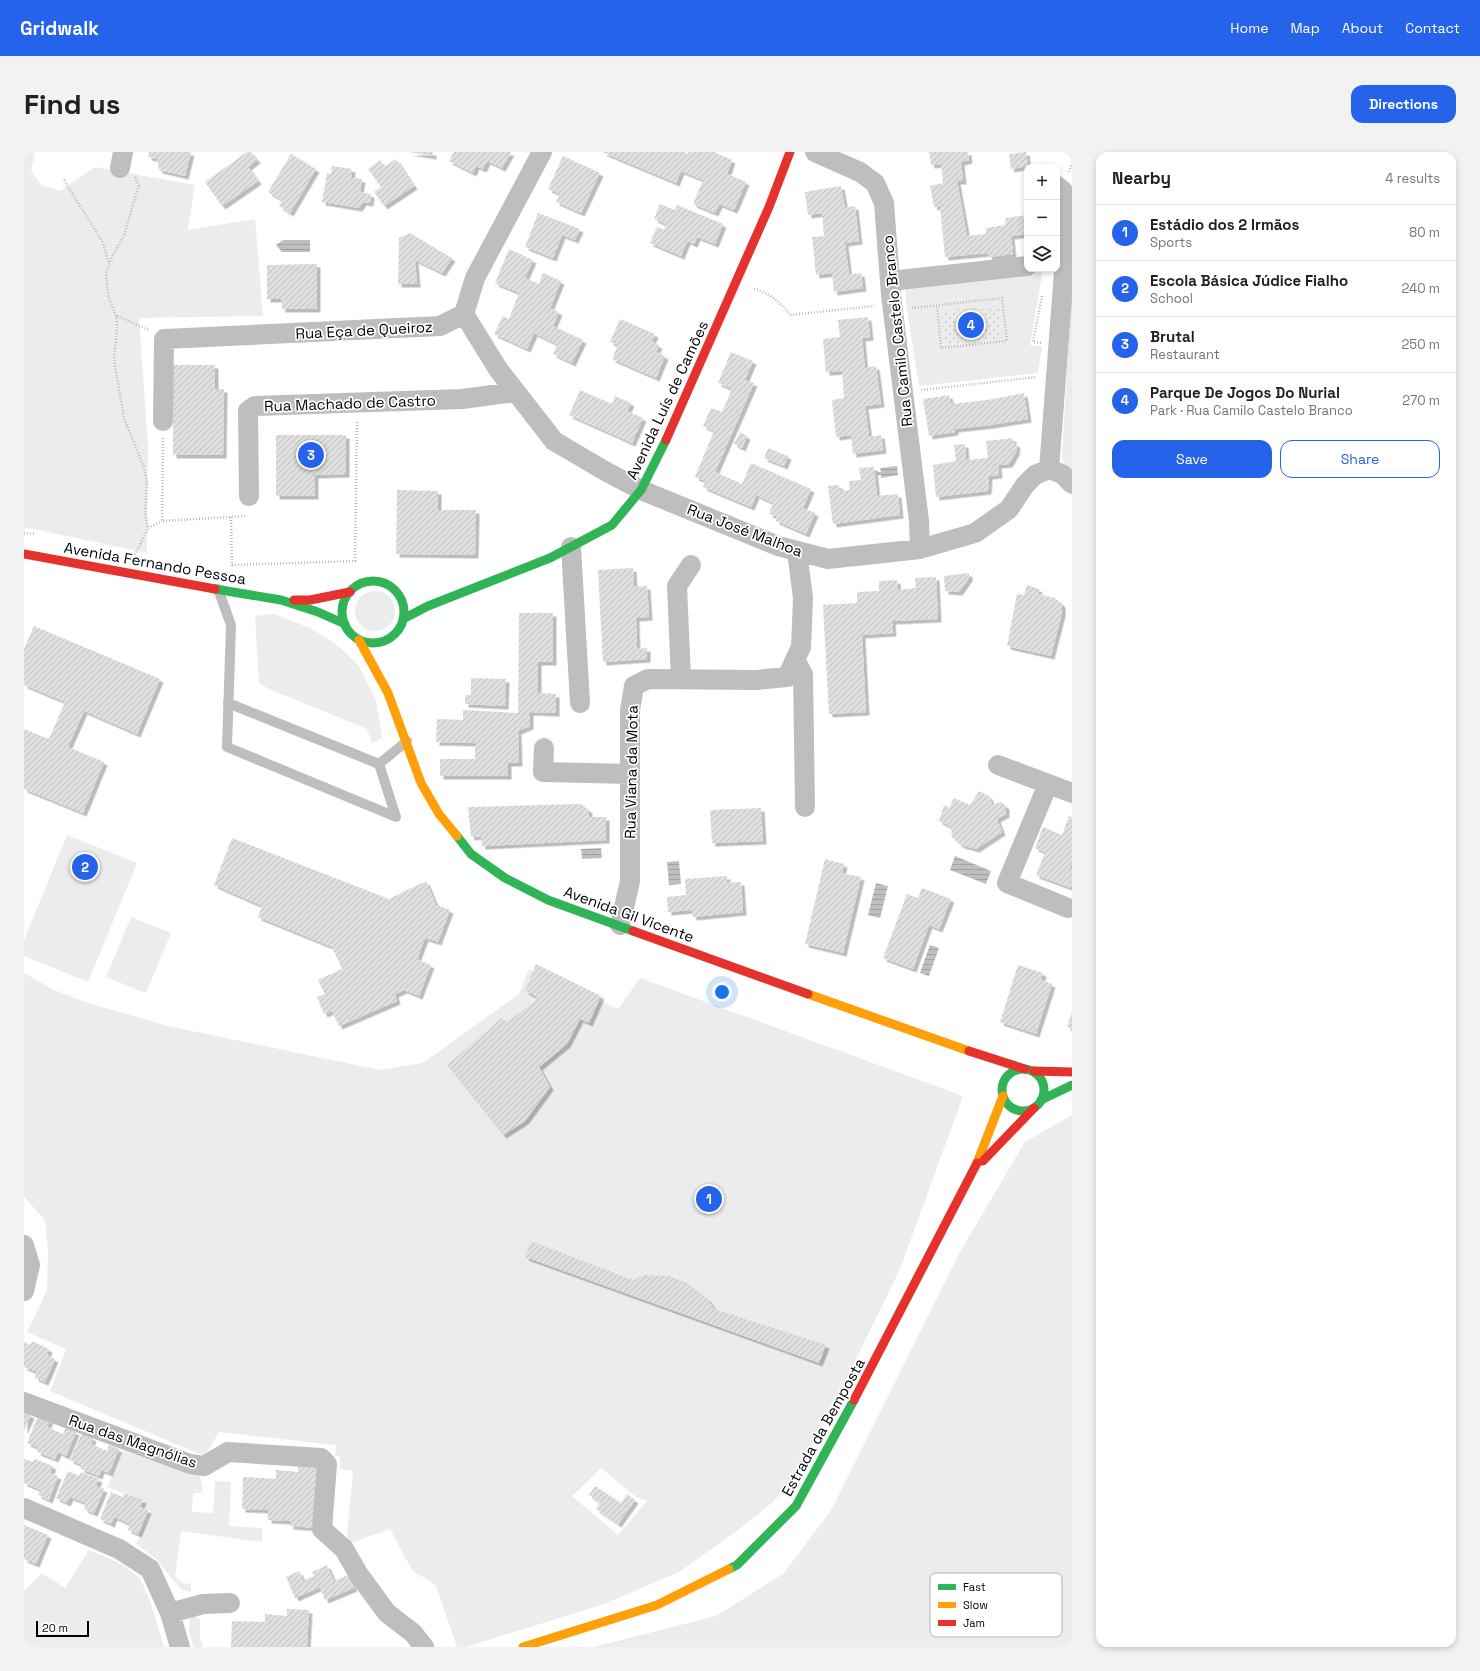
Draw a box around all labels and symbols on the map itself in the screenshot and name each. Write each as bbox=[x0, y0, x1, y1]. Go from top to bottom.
street label: Rua Camilo Castelo Branco bbox=[877, 234, 917, 428]
pin: 4 bbox=[958, 310, 984, 340]
street label: Rua Eça de Queiroz bbox=[295, 317, 433, 343]
street label: Avenida Luís de Camões bbox=[622, 317, 712, 483]
street label: Rua Machado de Castro bbox=[264, 391, 436, 415]
pin: 3 bbox=[298, 440, 324, 470]
street label: Rua José Malhoa bbox=[685, 499, 806, 561]
street label: Avenida Fernando Pessoa bbox=[62, 538, 248, 588]
street label: Rua Viana da Mota bbox=[620, 705, 642, 839]
pin: 2 bbox=[72, 852, 98, 882]
street label: Avenida Gil Vicente bbox=[561, 882, 697, 946]
your location bbox=[712, 982, 732, 1002]
pin: 1 bbox=[696, 1184, 722, 1214]
street label: Estrada da Bemposta bbox=[777, 1354, 869, 1499]
street label: Rua das Magnólias bbox=[66, 1410, 200, 1472]
legend bbox=[930, 1573, 1062, 1637]
text: Fast bbox=[963, 1580, 986, 1594]
text: Slow bbox=[963, 1598, 988, 1612]
text: Jam bbox=[963, 1616, 985, 1630]
scale bar bbox=[36, 1619, 89, 1638]

